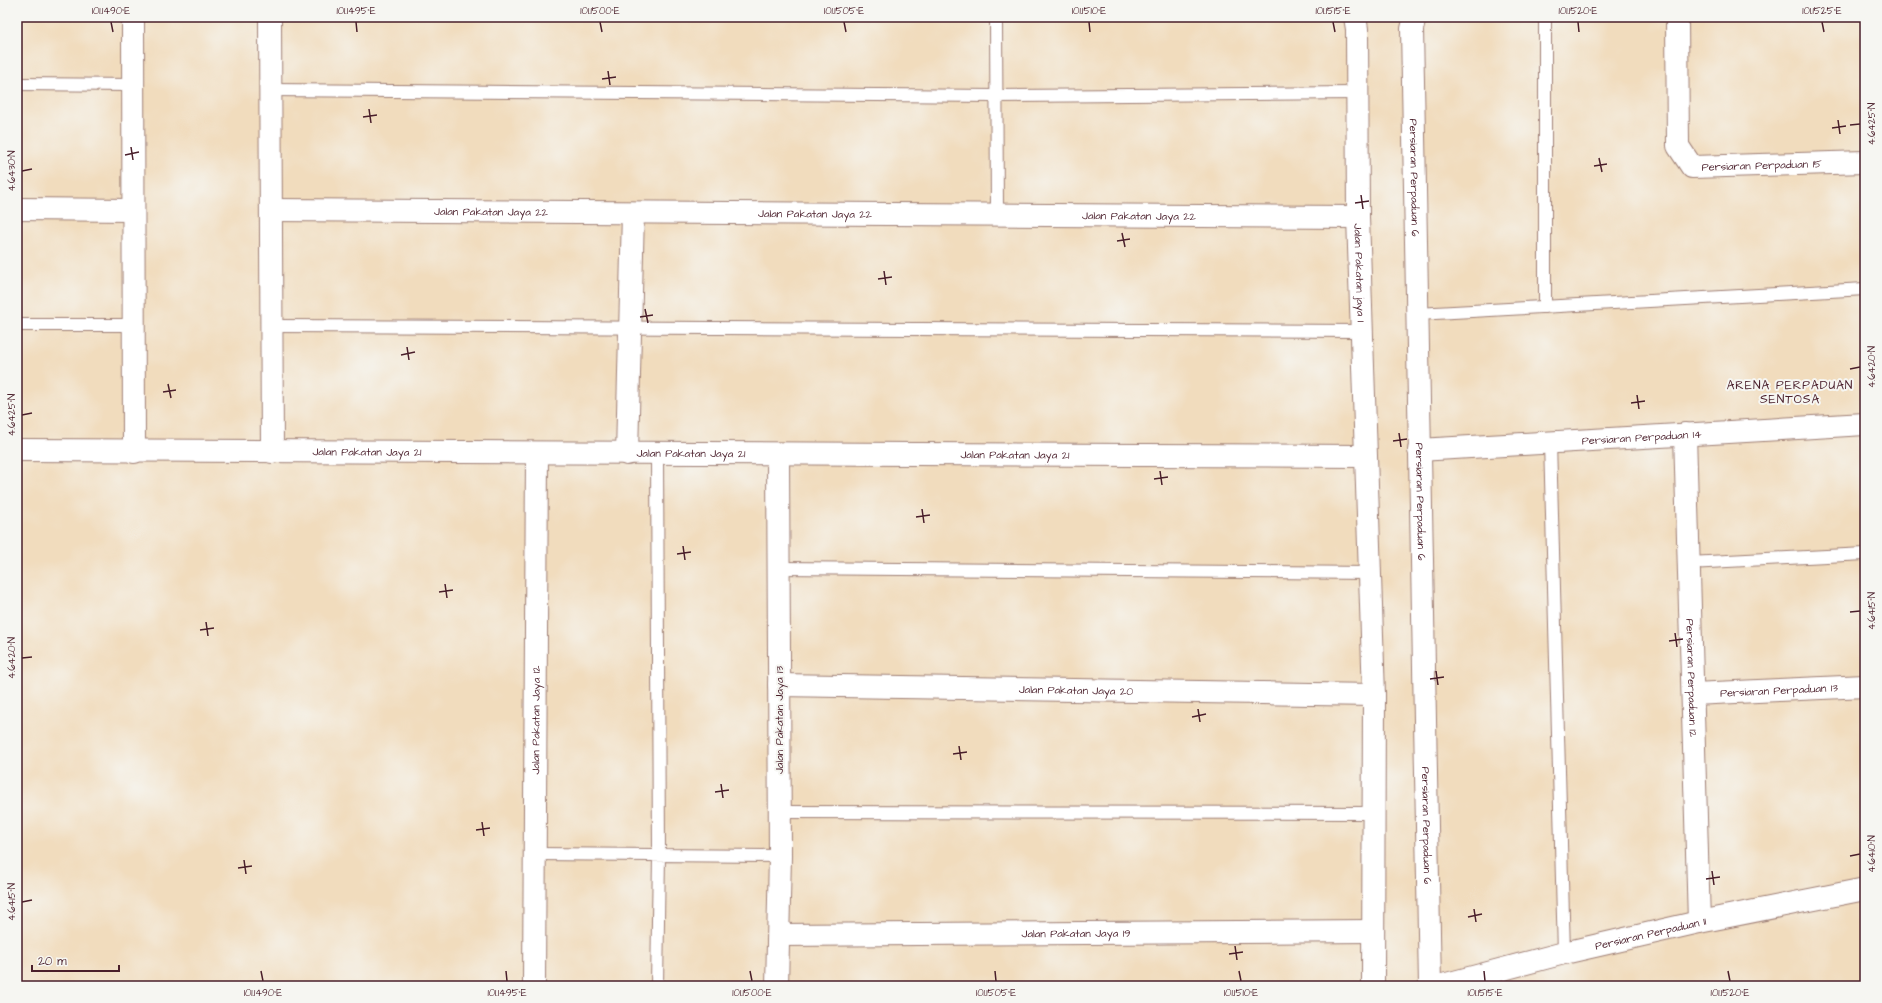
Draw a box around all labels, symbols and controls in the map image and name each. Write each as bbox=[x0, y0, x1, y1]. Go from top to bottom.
text: 101.1490°E bbox=[92, 4, 130, 18]
text: 101.1495°E bbox=[336, 4, 376, 18]
text: 101.1500°E bbox=[580, 4, 620, 18]
text: 101.1505°E bbox=[824, 4, 864, 18]
text: 101.1510°E bbox=[1072, 4, 1106, 18]
text: 101.1515°E bbox=[1315, 4, 1351, 18]
text: 101.1520°E bbox=[1559, 4, 1597, 18]
text: 101.1525°E bbox=[1802, 4, 1842, 18]
text: 4.6425°N bbox=[1865, 103, 1879, 145]
street label: Persiaran Perpaduan 6 bbox=[1406, 119, 1423, 237]
text: 4.6430°N bbox=[5, 150, 19, 192]
street label: Persiaran Perpaduan 15 bbox=[1701, 156, 1822, 175]
street label: Jalan Pakatan Jaya 22 bbox=[434, 204, 549, 221]
street label: Jalan Pakatan Jaya 22 bbox=[758, 206, 873, 223]
street label: Jalan Pakatan Jaya 22 bbox=[1082, 208, 1197, 225]
street label: Jalan Pakatan jaya 1 bbox=[1350, 223, 1369, 323]
text: 4.6420°N bbox=[1865, 346, 1879, 388]
district label: ARENA PERPADUAN SENTOSA bbox=[1727, 377, 1853, 408]
text: 4.6425°N bbox=[5, 394, 19, 436]
street label: Persiaran Perpaduan 14 bbox=[1581, 427, 1702, 448]
street label: Persiaran Perpaduan 6 bbox=[1412, 442, 1429, 561]
street label: Jalan Pakatan Jaya 21 bbox=[313, 444, 422, 461]
street label: Jalan Pakatan Jaya 21 bbox=[637, 446, 746, 462]
street label: Jalan Pakatan Jaya 21 bbox=[961, 447, 1070, 464]
text: 4.6415°N bbox=[1865, 592, 1879, 630]
street label: Persiaran Perpaduan 12 bbox=[1682, 618, 1701, 738]
text: 4.6420°N bbox=[5, 637, 19, 679]
street label: Jalan Pakatan Jaya 12 bbox=[528, 665, 545, 774]
street label: Jalan Pakatan Jaya 13 bbox=[772, 666, 788, 774]
street label: Persiaran Perpaduan 13 bbox=[1720, 680, 1839, 701]
street label: Jalan Pakatan Jaya 20 bbox=[1019, 682, 1133, 700]
street label: Persiaran Perpaduan 6 bbox=[1418, 766, 1435, 885]
text: 4.6410°N bbox=[1865, 835, 1879, 873]
text: 4.6415°N bbox=[5, 883, 19, 921]
street label: Persiaran Perpaduan 11 bbox=[1593, 914, 1708, 954]
street label: Jalan Pakatan Jaya 19 bbox=[1022, 926, 1130, 942]
scale bar bbox=[32, 947, 119, 973]
text: 20 m bbox=[38, 953, 67, 970]
text: 101.1490°E bbox=[244, 986, 282, 1000]
text: 101.1495°E bbox=[487, 986, 527, 1000]
text: 101.1500°E bbox=[732, 986, 772, 1000]
text: 101.1505°E bbox=[976, 986, 1016, 1000]
text: 101.1510°E bbox=[1224, 986, 1258, 1000]
text: 101.1515°E bbox=[1467, 986, 1503, 1000]
text: 101.1520°E bbox=[1711, 986, 1749, 1000]

